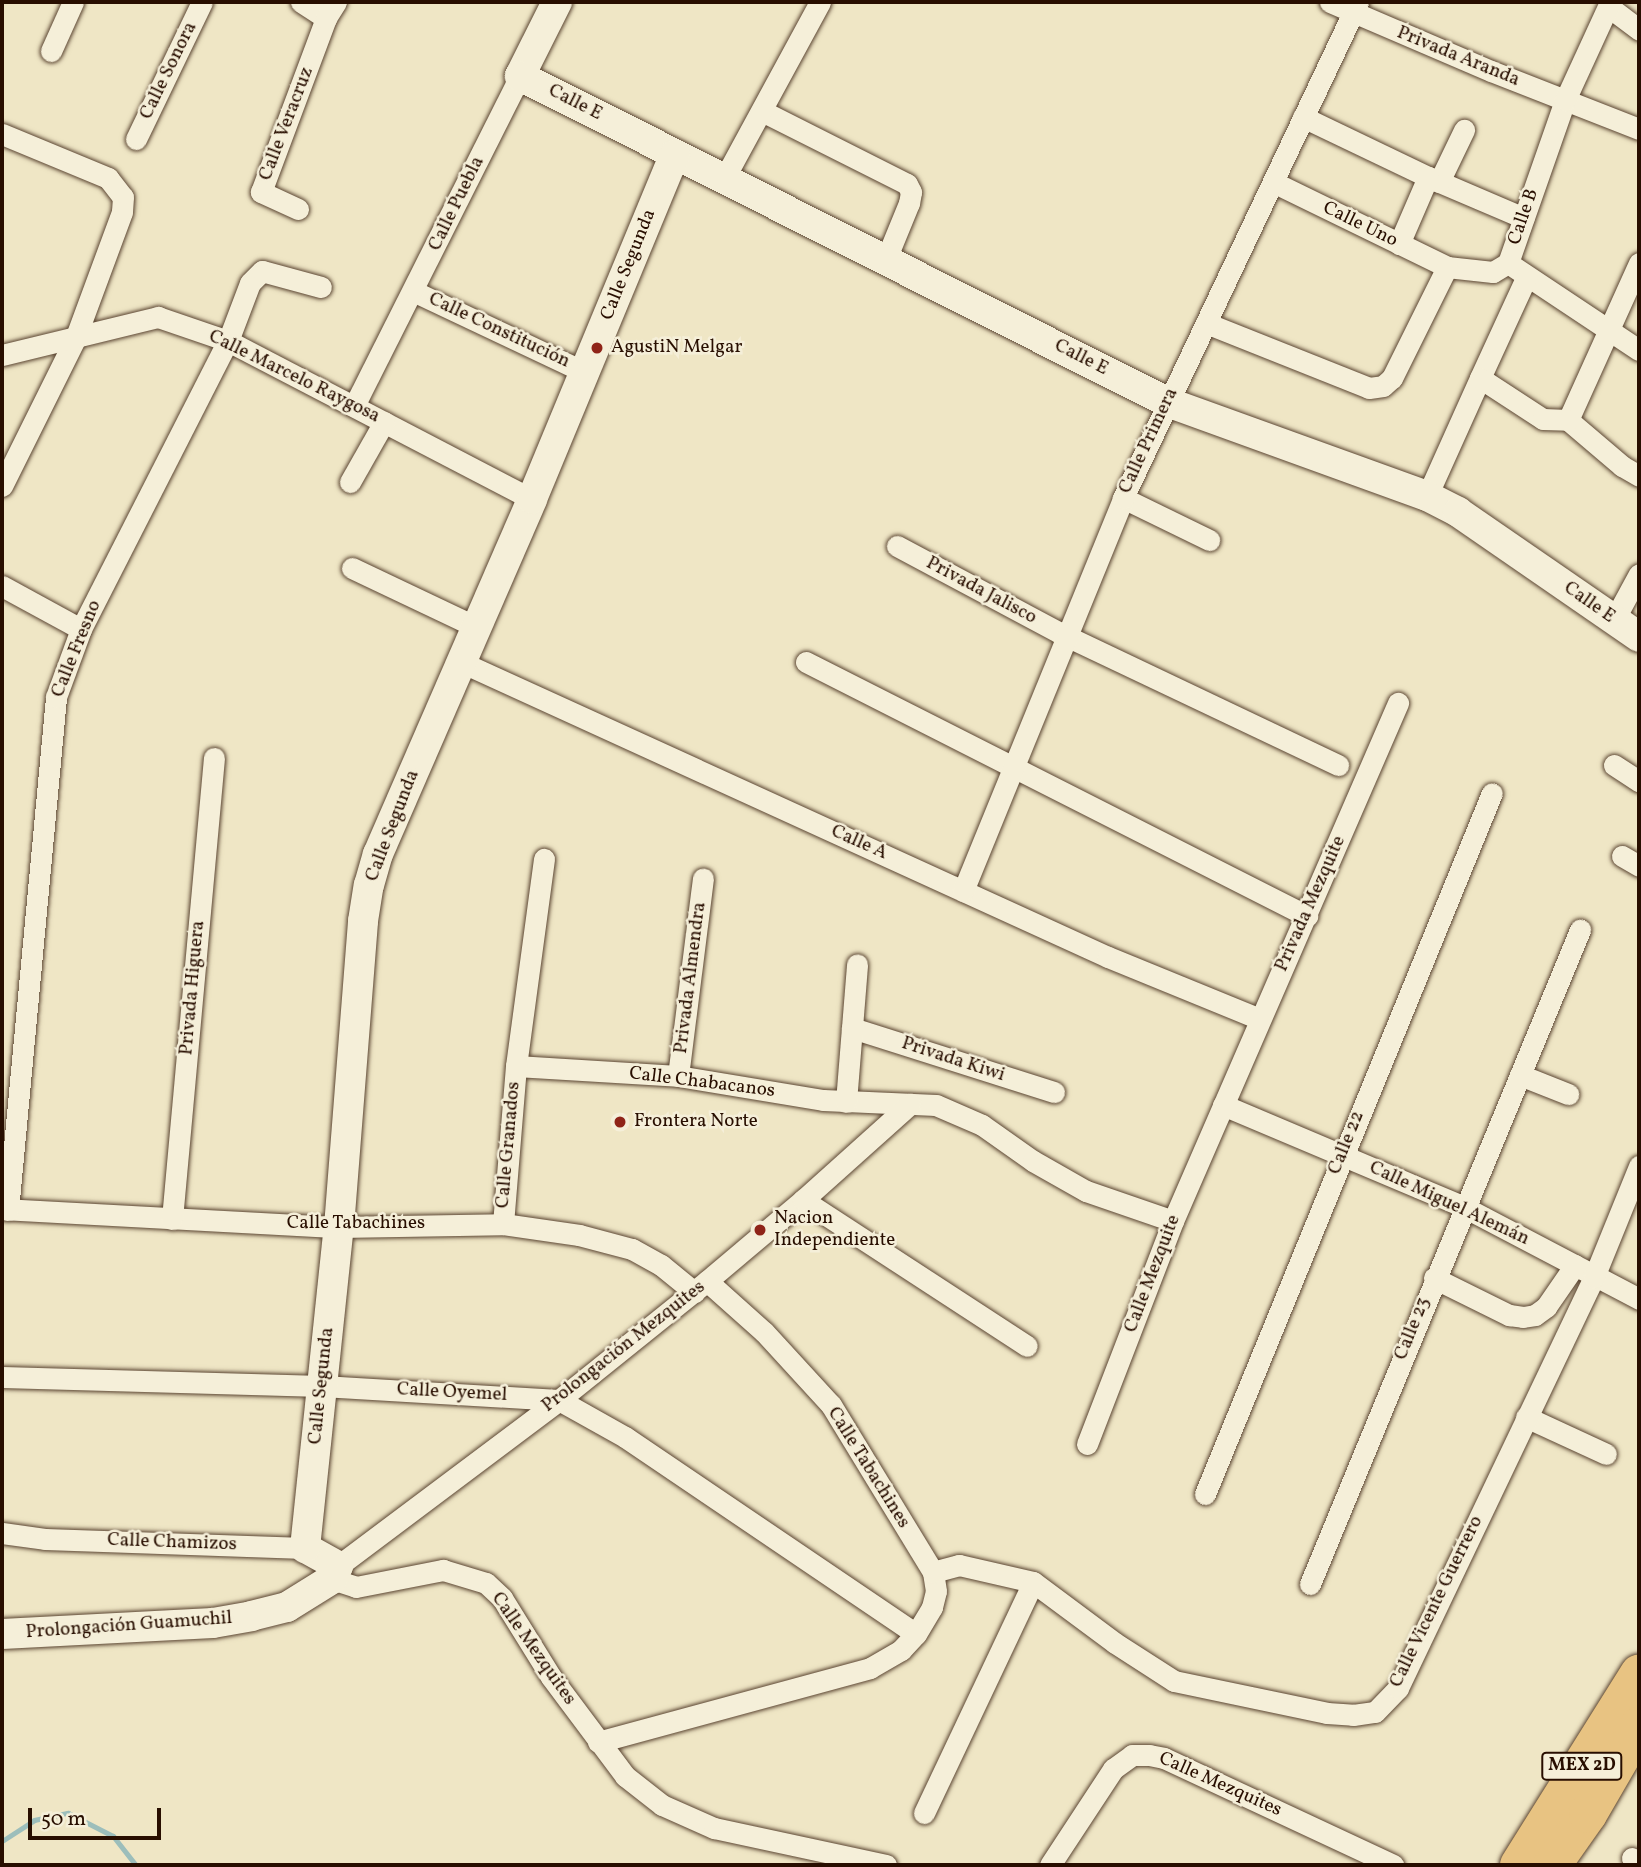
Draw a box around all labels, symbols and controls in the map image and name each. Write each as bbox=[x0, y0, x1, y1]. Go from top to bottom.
street label: Calle Sonora bbox=[136, 19, 202, 123]
street label: Privada Aranda bbox=[1393, 22, 1523, 92]
street label: Calle Veracruz bbox=[255, 64, 319, 184]
street label: Calle E bbox=[544, 80, 606, 126]
street label: Calle Puebla bbox=[424, 153, 490, 255]
street label: Calle B bbox=[1504, 186, 1544, 248]
street label: Calle Uno bbox=[1319, 197, 1401, 253]
street label: Calle Segunda bbox=[596, 206, 662, 324]
street label: Calle Constitución bbox=[425, 288, 573, 374]
street label: Calle Marcelo Raygosa bbox=[205, 326, 383, 428]
street label: Calle E bbox=[1050, 335, 1112, 381]
place label: AgustiN Melgar bbox=[611, 337, 742, 359]
marker: AgustiN Melgar bbox=[589, 340, 605, 356]
street label: Calle Primera bbox=[1115, 385, 1183, 497]
street label: Privada Jalisco bbox=[922, 552, 1040, 630]
street label: Calle E bbox=[1559, 577, 1619, 629]
street label: Calle Fresno bbox=[47, 597, 107, 701]
street label: Calle Segunda bbox=[361, 767, 425, 885]
street label: Calle A bbox=[827, 821, 891, 865]
street label: Privada Mezquite bbox=[1271, 833, 1351, 975]
street label: Privada Almendra bbox=[670, 901, 712, 1055]
street label: Privada Higuera bbox=[176, 920, 210, 1056]
street label: Privada Kiwi bbox=[898, 1033, 1008, 1087]
street label: Calle Chabacanos bbox=[628, 1063, 776, 1103]
street label: Calle Granados bbox=[492, 1081, 526, 1209]
street label: Calle 22 bbox=[1324, 1108, 1370, 1178]
place label: Frontera Norte bbox=[634, 1111, 758, 1133]
marker: Frontera Norte bbox=[612, 1114, 628, 1130]
street label: Calle Miguel Alemán bbox=[1365, 1157, 1533, 1251]
place label: Nacion Independiente bbox=[774, 1208, 895, 1252]
street label: Calle Mezquite bbox=[1120, 1212, 1186, 1336]
street label: Calle Tabachines bbox=[287, 1213, 425, 1235]
marker: Nacion Independiente bbox=[752, 1222, 768, 1238]
street label: Prolongación Mezquites bbox=[538, 1276, 710, 1418]
street label: Calle 23 bbox=[1390, 1294, 1436, 1364]
street label: Calle Segunda bbox=[305, 1326, 339, 1446]
street label: Calle Oyemel bbox=[396, 1379, 508, 1407]
street label: Calle Tabachines bbox=[822, 1403, 914, 1533]
street label: Calle Vicente Guerrero bbox=[1385, 1512, 1489, 1692]
street label: Calle Chamizos bbox=[107, 1529, 237, 1557]
street label: Calle Mezquites bbox=[486, 1588, 580, 1710]
street label: Prolongación Guamuchil bbox=[25, 1607, 233, 1645]
street label: Calle Mezquites bbox=[1155, 1748, 1285, 1822]
road number: MEX 2D bbox=[1540, 1751, 1624, 1780]
scale bar bbox=[32, 1794, 164, 1838]
text: 50 m bbox=[41, 1805, 86, 1834]

